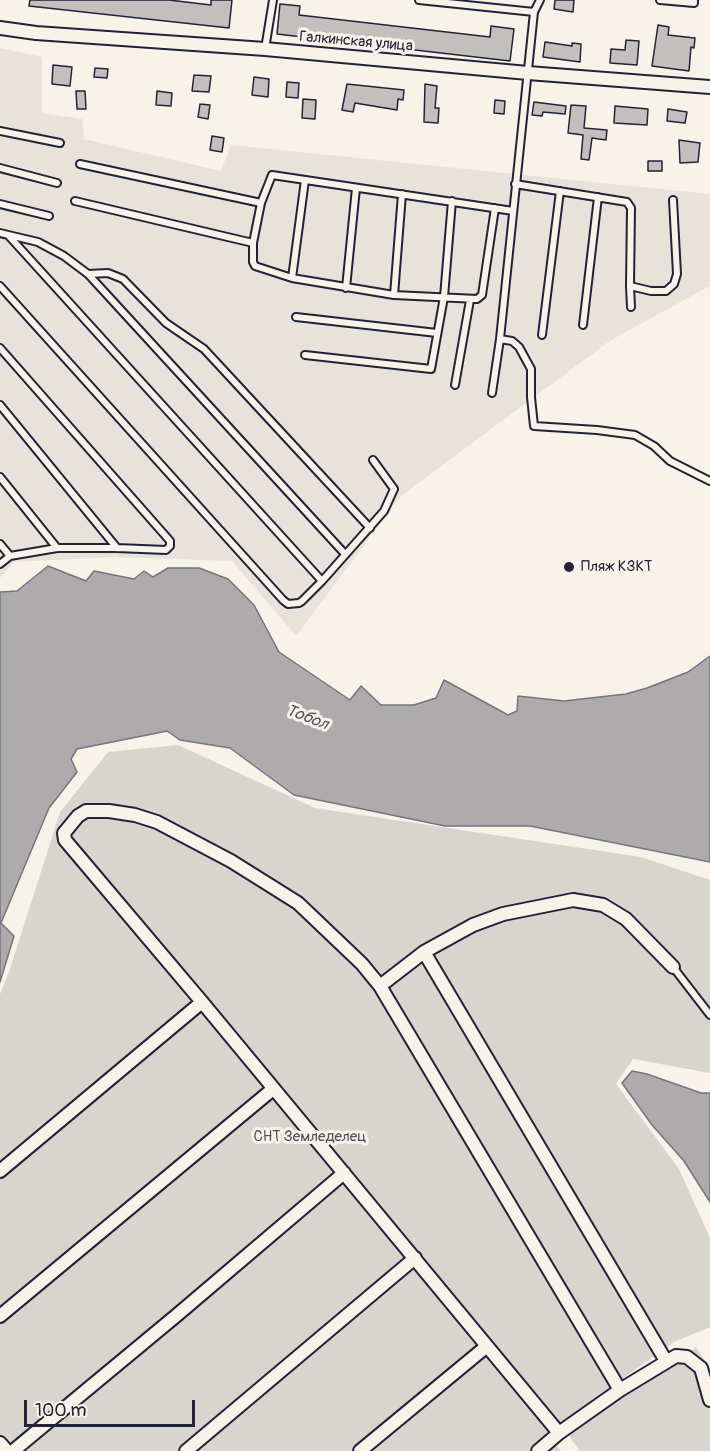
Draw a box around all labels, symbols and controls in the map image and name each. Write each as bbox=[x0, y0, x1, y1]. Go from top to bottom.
street label: Галкинская улица bbox=[298, 28, 414, 56]
place label: Пляж КЗКТ bbox=[581, 558, 652, 576]
marker: Пляж КЗКТ bbox=[562, 560, 576, 574]
water label: Тобол bbox=[283, 701, 331, 735]
park label: СНТ Земледелец bbox=[254, 1128, 366, 1146]
scale bar bbox=[27, 1388, 198, 1426]
text: 100 m bbox=[35, 1399, 87, 1422]

